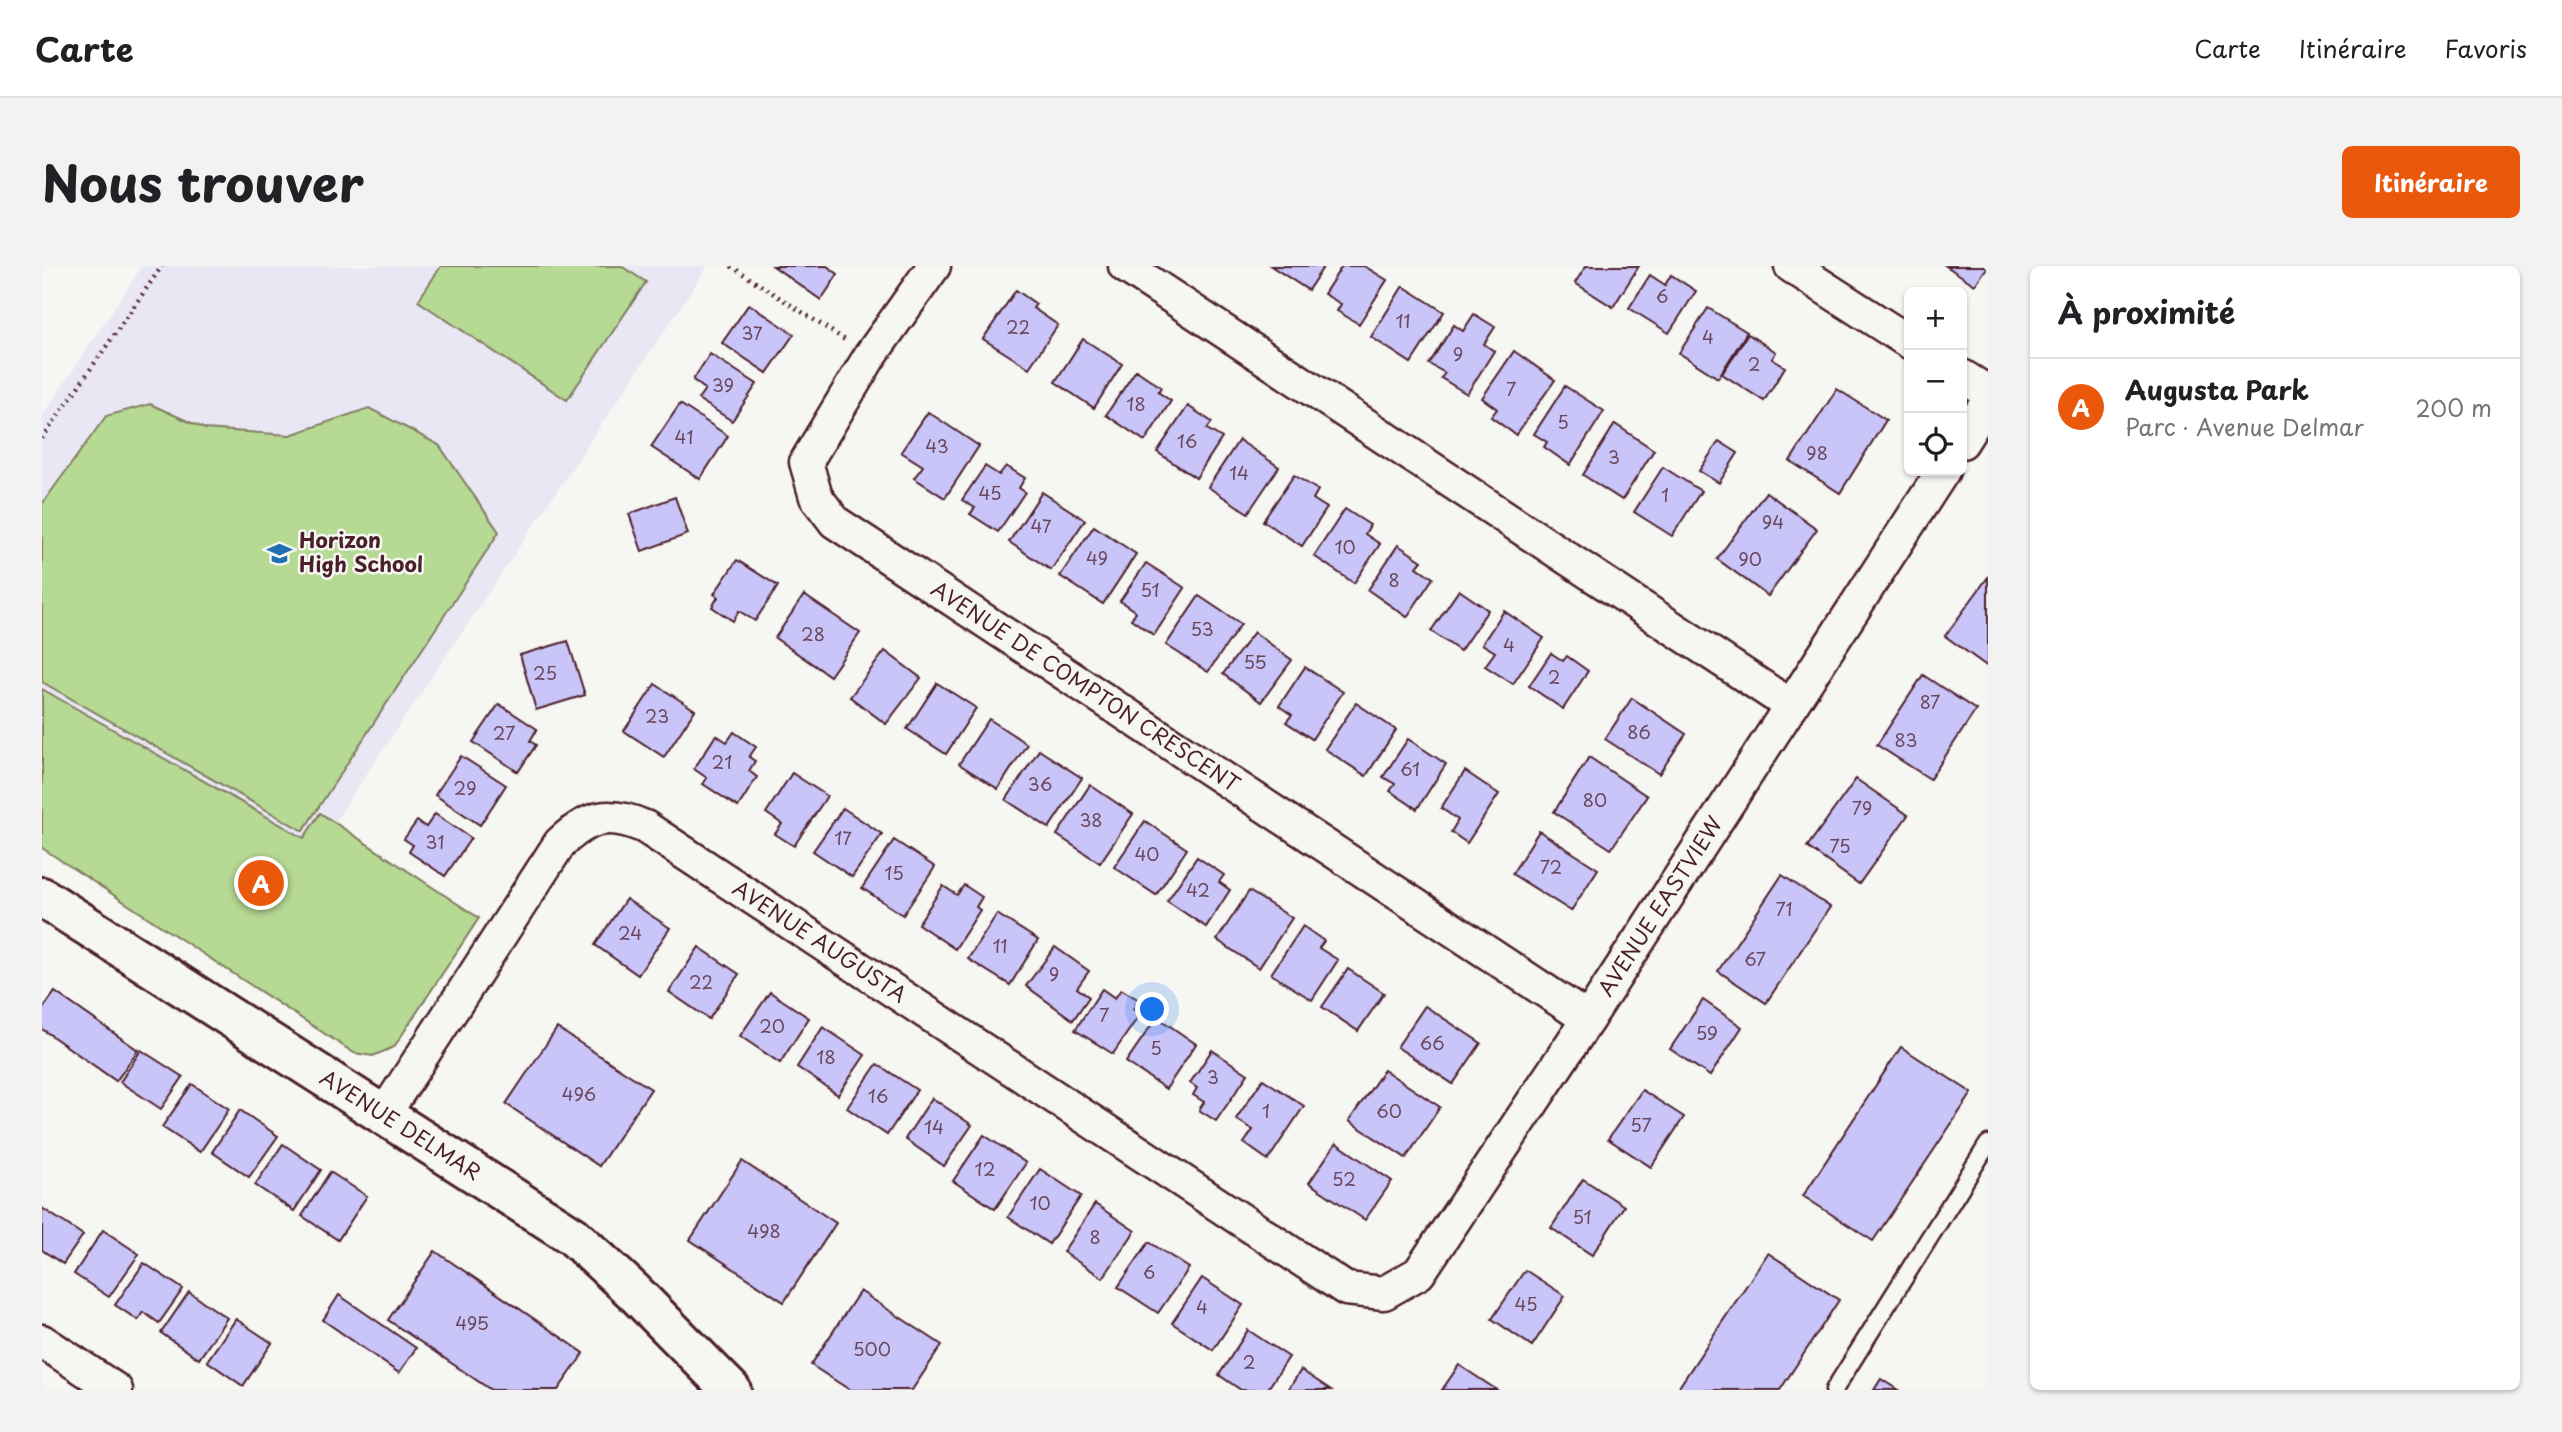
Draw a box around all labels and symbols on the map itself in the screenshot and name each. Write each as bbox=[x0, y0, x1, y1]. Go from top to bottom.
house number: 6 bbox=[1656, 282, 1668, 309]
house number: 11 bbox=[1395, 307, 1411, 334]
house number: 22 bbox=[1006, 313, 1030, 340]
house number: 37 bbox=[741, 319, 763, 346]
house number: 4 bbox=[1702, 323, 1714, 350]
house number: 9 bbox=[1453, 340, 1463, 367]
house number: 2 bbox=[1748, 350, 1760, 377]
house number: 39 bbox=[712, 371, 734, 398]
house number: 7 bbox=[1506, 375, 1516, 402]
house number: 18 bbox=[1126, 390, 1146, 417]
house number: 5 bbox=[1557, 408, 1569, 435]
house number: 41 bbox=[675, 423, 693, 450]
house number: 16 bbox=[1177, 427, 1197, 454]
house number: 43 bbox=[925, 432, 949, 459]
house number: 98 bbox=[1806, 439, 1828, 466]
house number: 3 bbox=[1608, 443, 1620, 470]
house number: 14 bbox=[1229, 459, 1249, 486]
house number: 45 bbox=[979, 479, 1002, 506]
house number: 1 bbox=[1661, 481, 1669, 508]
house number: 94 bbox=[1762, 508, 1784, 535]
house number: 47 bbox=[1030, 512, 1052, 539]
place label: Horizon High School bbox=[299, 523, 423, 579]
house number: 10 bbox=[1334, 533, 1356, 560]
school or university icon: Horizon High School bbox=[265, 539, 293, 567]
house number: 49 bbox=[1086, 544, 1108, 571]
house number: 90 bbox=[1738, 545, 1762, 572]
house number: 8 bbox=[1388, 566, 1400, 593]
street label: AVENUE DE COMPTON CRESCENT bbox=[926, 572, 1248, 799]
house number: 51 bbox=[1140, 576, 1160, 603]
house number: 53 bbox=[1190, 615, 1214, 642]
house number: 28 bbox=[801, 620, 825, 647]
house number: 4 bbox=[1503, 631, 1515, 658]
house number: 55 bbox=[1243, 648, 1267, 675]
house number: 25 bbox=[533, 659, 557, 686]
house number: 2 bbox=[1548, 663, 1560, 690]
house number: 87 bbox=[1920, 688, 1940, 715]
house number: 23 bbox=[645, 702, 669, 729]
house number: 86 bbox=[1627, 718, 1651, 745]
house number: 27 bbox=[493, 719, 515, 746]
house number: 83 bbox=[1895, 726, 1917, 753]
house number: 21 bbox=[712, 748, 732, 775]
house number: 61 bbox=[1400, 755, 1420, 782]
house number: 36 bbox=[1028, 770, 1052, 797]
house number: 29 bbox=[454, 774, 476, 801]
house number: 80 bbox=[1583, 786, 1607, 813]
house number: 79 bbox=[1852, 794, 1872, 821]
house number: 38 bbox=[1079, 806, 1103, 833]
street label: AVENUE EASTVIEW bbox=[1589, 809, 1729, 1002]
house number: 17 bbox=[834, 824, 852, 851]
house number: 31 bbox=[426, 828, 444, 855]
house number: 75 bbox=[1830, 832, 1851, 859]
house number: 40 bbox=[1134, 840, 1160, 867]
house number: 72 bbox=[1540, 853, 1562, 880]
pin: A bbox=[238, 857, 284, 909]
house number: 15 bbox=[884, 859, 904, 886]
street label: AVENUE AUGUSTA bbox=[727, 871, 914, 1009]
house number: 42 bbox=[1186, 876, 1210, 903]
house number: 71 bbox=[1776, 895, 1792, 922]
house number: 24 bbox=[618, 919, 642, 946]
house number: 11 bbox=[992, 932, 1008, 959]
house number: 67 bbox=[1744, 945, 1766, 972]
house number: 9 bbox=[1049, 960, 1059, 987]
house number: 22 bbox=[689, 968, 713, 995]
your location bbox=[1135, 992, 1169, 1026]
house number: 7 bbox=[1099, 1001, 1109, 1028]
house number: 20 bbox=[759, 1012, 785, 1039]
house number: 59 bbox=[1696, 1019, 1718, 1046]
house number: 66 bbox=[1420, 1029, 1444, 1056]
house number: 5 bbox=[1150, 1034, 1162, 1061]
house number: 18 bbox=[816, 1043, 836, 1070]
street label: AVENUE DELMAR bbox=[315, 1061, 488, 1187]
house number: 3 bbox=[1207, 1063, 1219, 1090]
house number: 496 bbox=[562, 1080, 596, 1107]
house number: 16 bbox=[868, 1082, 888, 1109]
house number: 1 bbox=[1262, 1097, 1270, 1124]
house number: 60 bbox=[1376, 1097, 1402, 1124]
house number: 57 bbox=[1630, 1111, 1652, 1138]
house number: 14 bbox=[924, 1113, 944, 1140]
house number: 12 bbox=[975, 1155, 995, 1182]
house number: 52 bbox=[1332, 1165, 1356, 1192]
house number: 10 bbox=[1029, 1189, 1051, 1216]
house number: 51 bbox=[1572, 1203, 1592, 1230]
house number: 498 bbox=[747, 1217, 781, 1244]
house number: 8 bbox=[1089, 1223, 1101, 1250]
house number: 6 bbox=[1143, 1258, 1155, 1285]
house number: 45 bbox=[1515, 1290, 1538, 1317]
house number: 4 bbox=[1196, 1293, 1208, 1320]
house number: 495 bbox=[455, 1309, 489, 1336]
house number: 500 bbox=[853, 1335, 891, 1362]
house number: 2 bbox=[1243, 1348, 1255, 1375]

